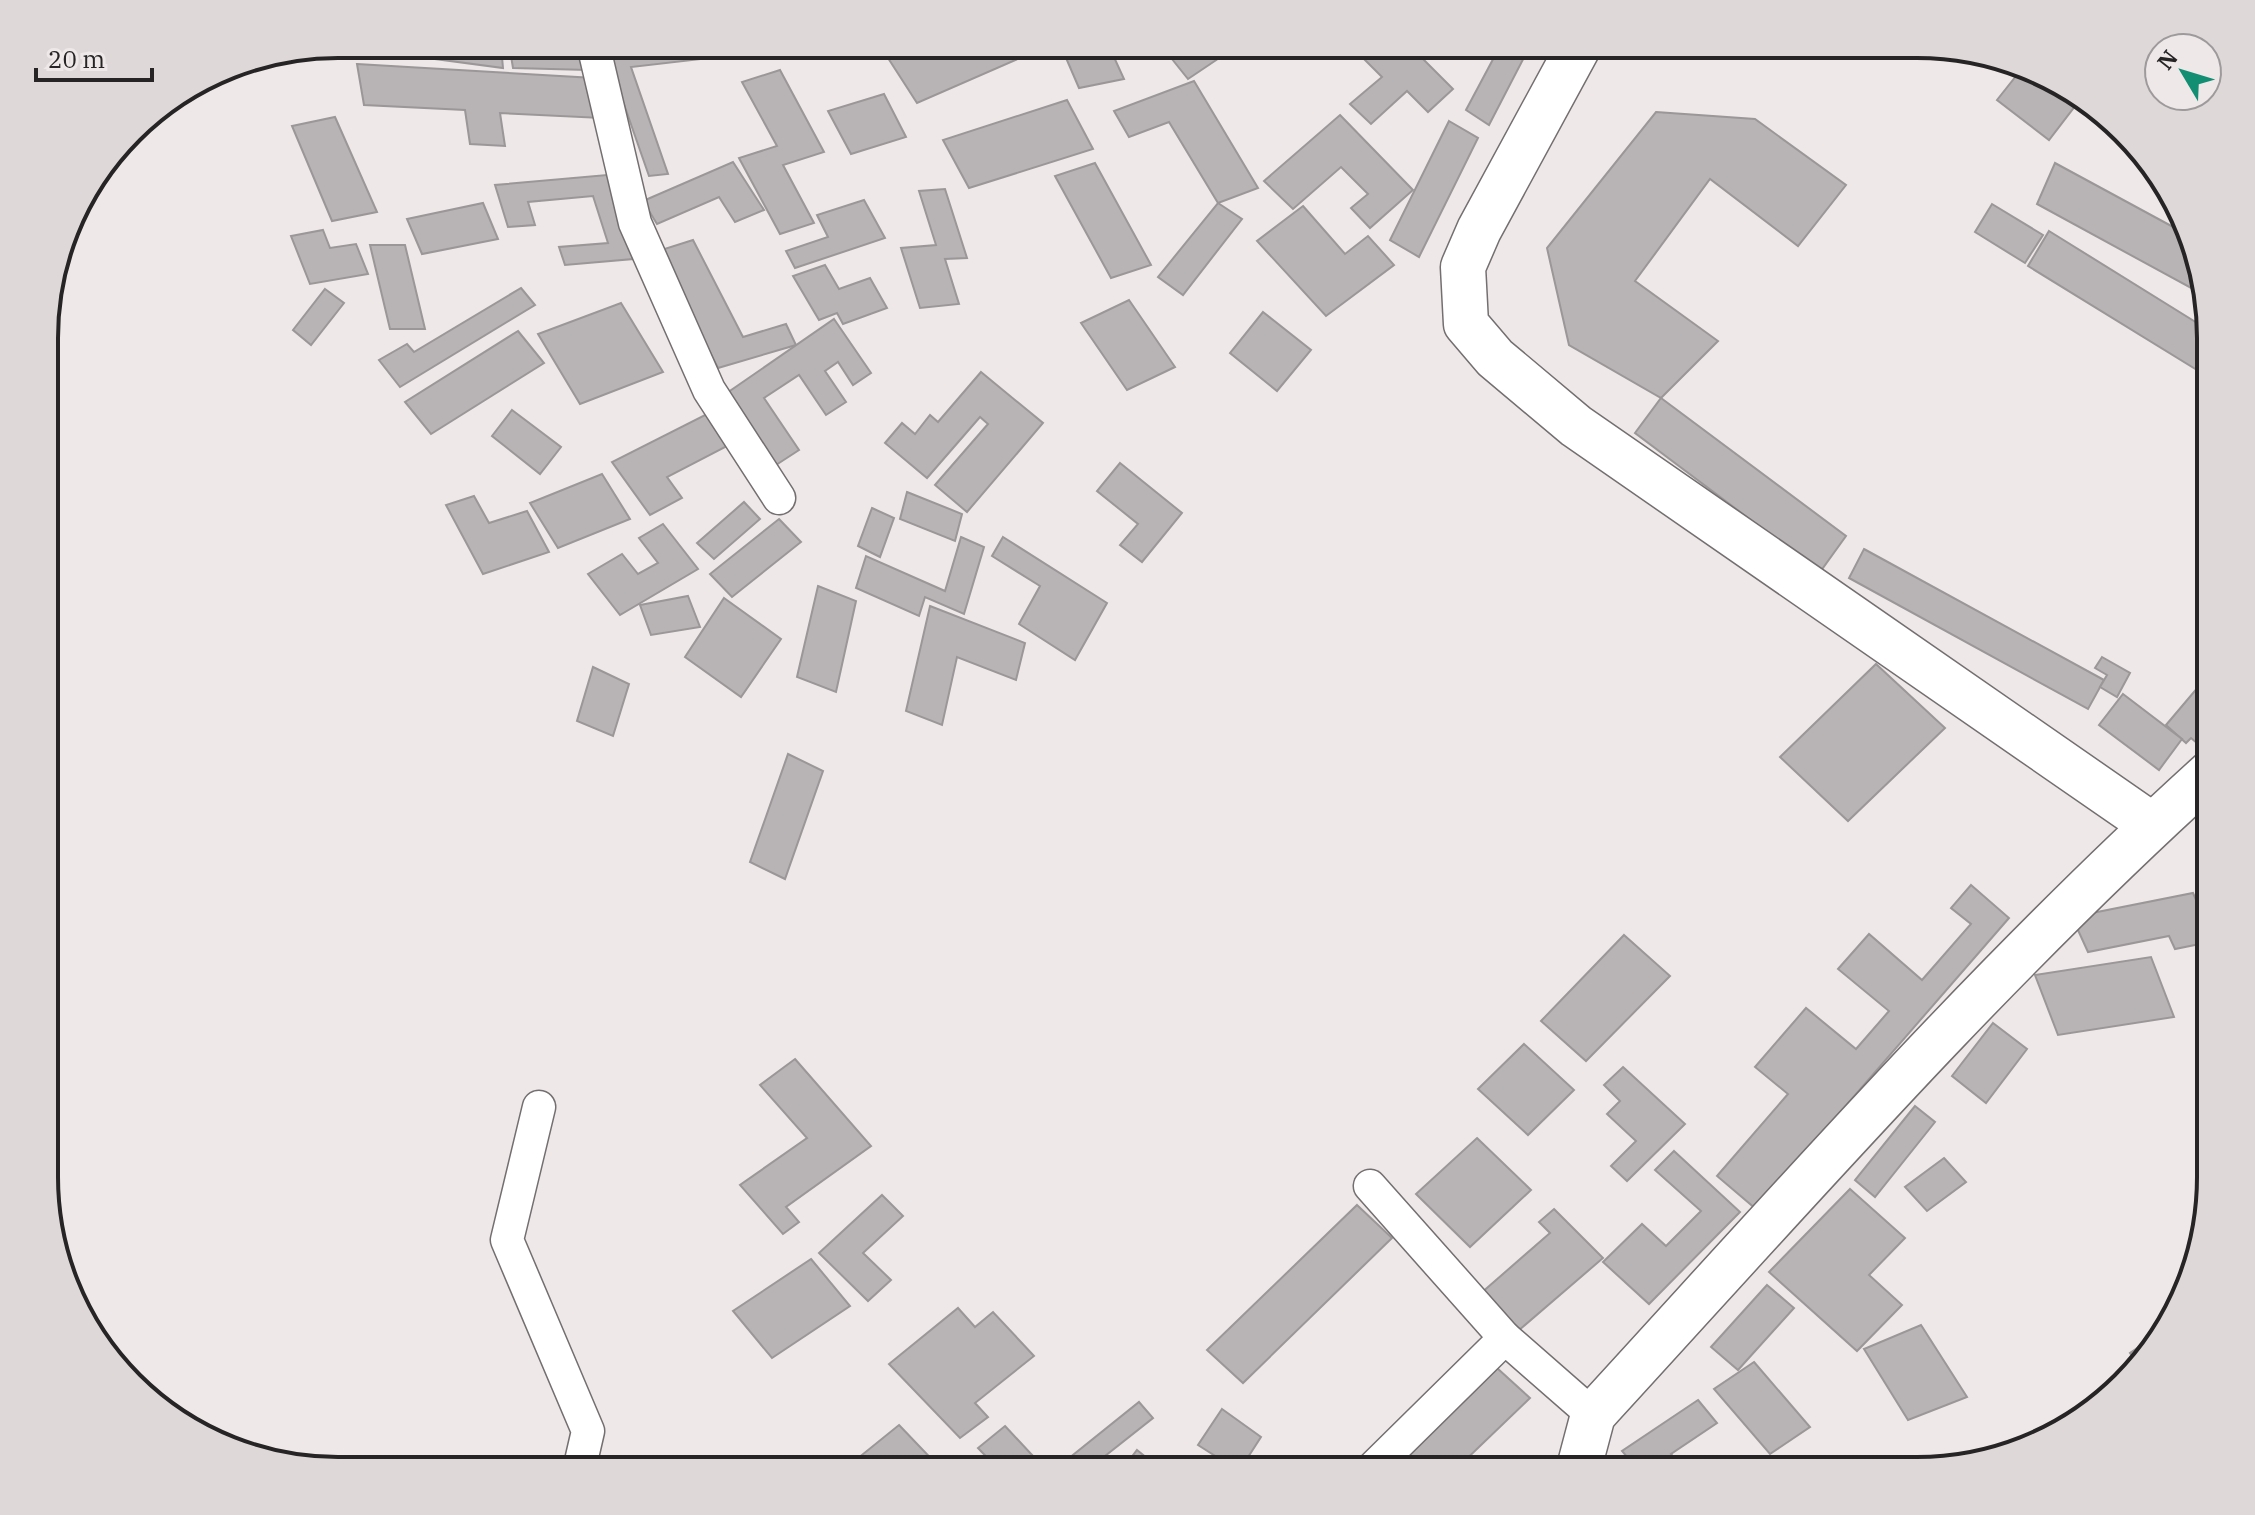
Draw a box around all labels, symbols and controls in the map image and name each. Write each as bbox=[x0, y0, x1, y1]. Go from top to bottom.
scale bar bbox=[36, 32, 152, 82]
north arrow bbox=[2143, 32, 2223, 112]
text: 20 m bbox=[48, 43, 105, 75]
text: N bbox=[2150, 44, 2184, 75]

